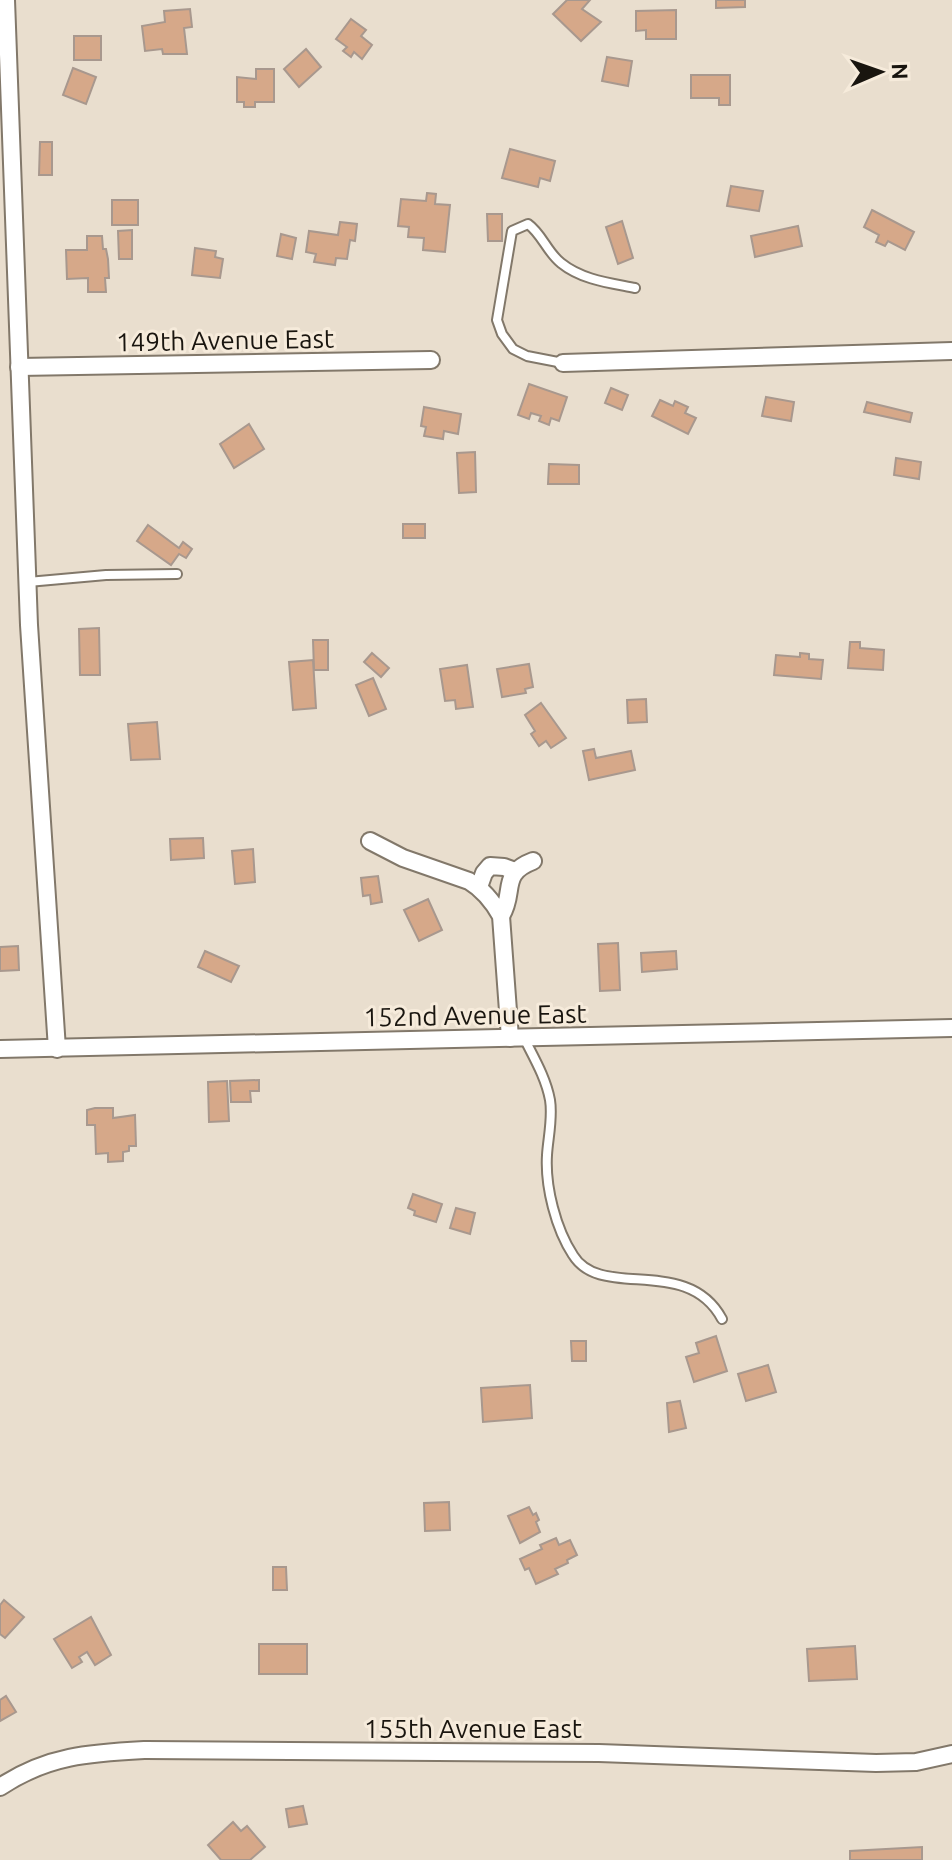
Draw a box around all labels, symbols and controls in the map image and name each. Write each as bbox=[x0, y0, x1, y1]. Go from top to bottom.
north arrow bbox=[840, 32, 920, 112]
text: N bbox=[888, 63, 913, 80]
street label: 149th Avenue East bbox=[116, 324, 334, 356]
street label: 152nd Avenue East bbox=[363, 999, 587, 1031]
street label: 155th Avenue East bbox=[364, 1714, 582, 1743]

